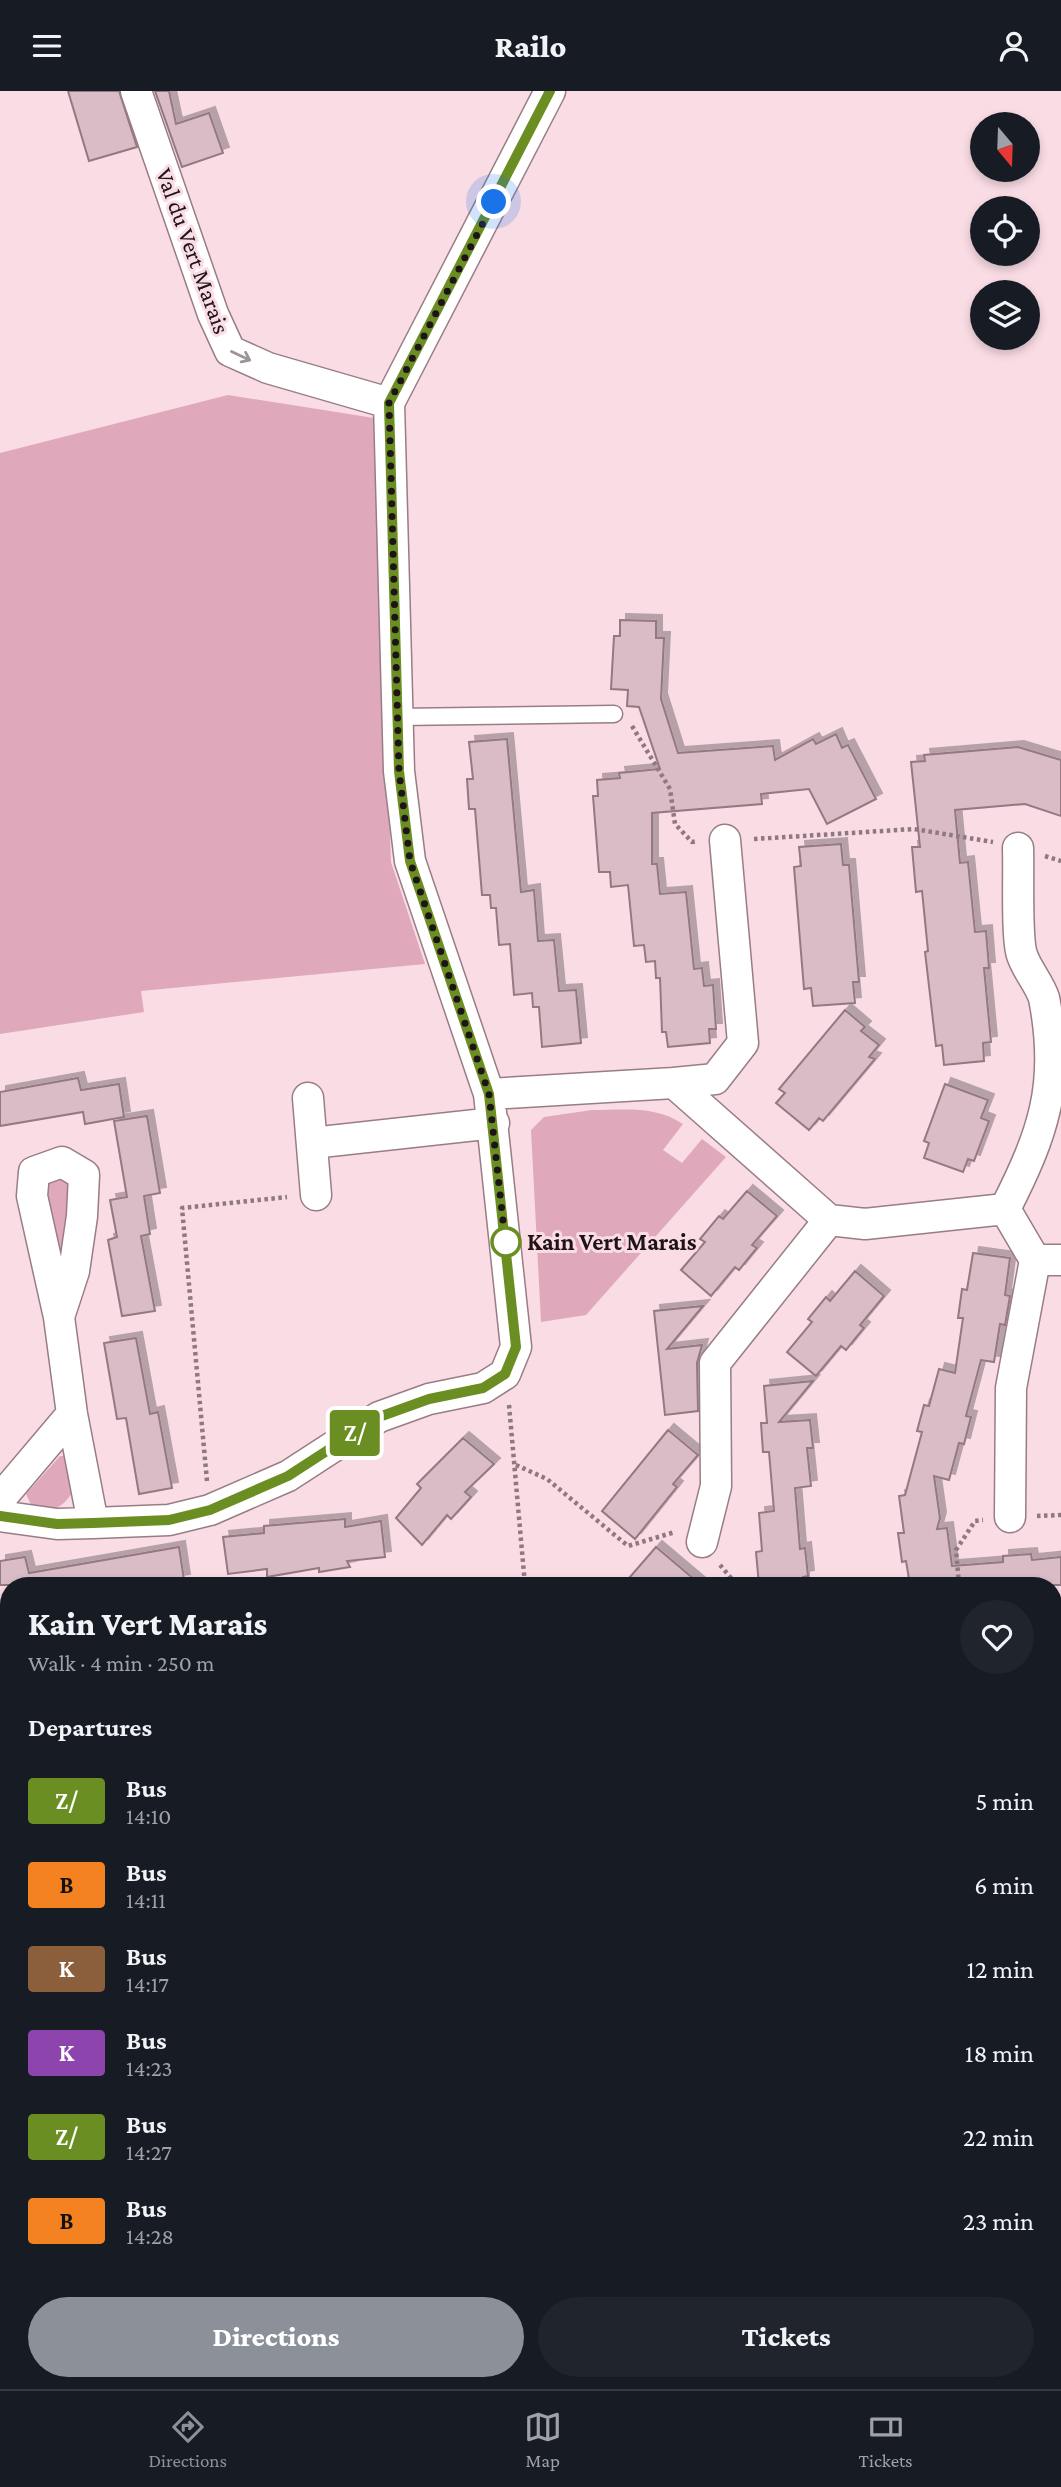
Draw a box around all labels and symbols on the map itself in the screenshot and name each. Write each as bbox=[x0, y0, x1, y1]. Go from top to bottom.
north arrow bbox=[970, 112, 1040, 182]
street label: Val du Vert Marais bbox=[151, 164, 236, 337]
your location bbox=[476, 184, 511, 219]
one-way arrow bbox=[230, 350, 251, 363]
marker: Kain Vert Marais bbox=[491, 1227, 521, 1257]
place label: Kain Vert Marais bbox=[527, 1228, 697, 1255]
line badge: Z/ bbox=[324, 1410, 386, 1456]

